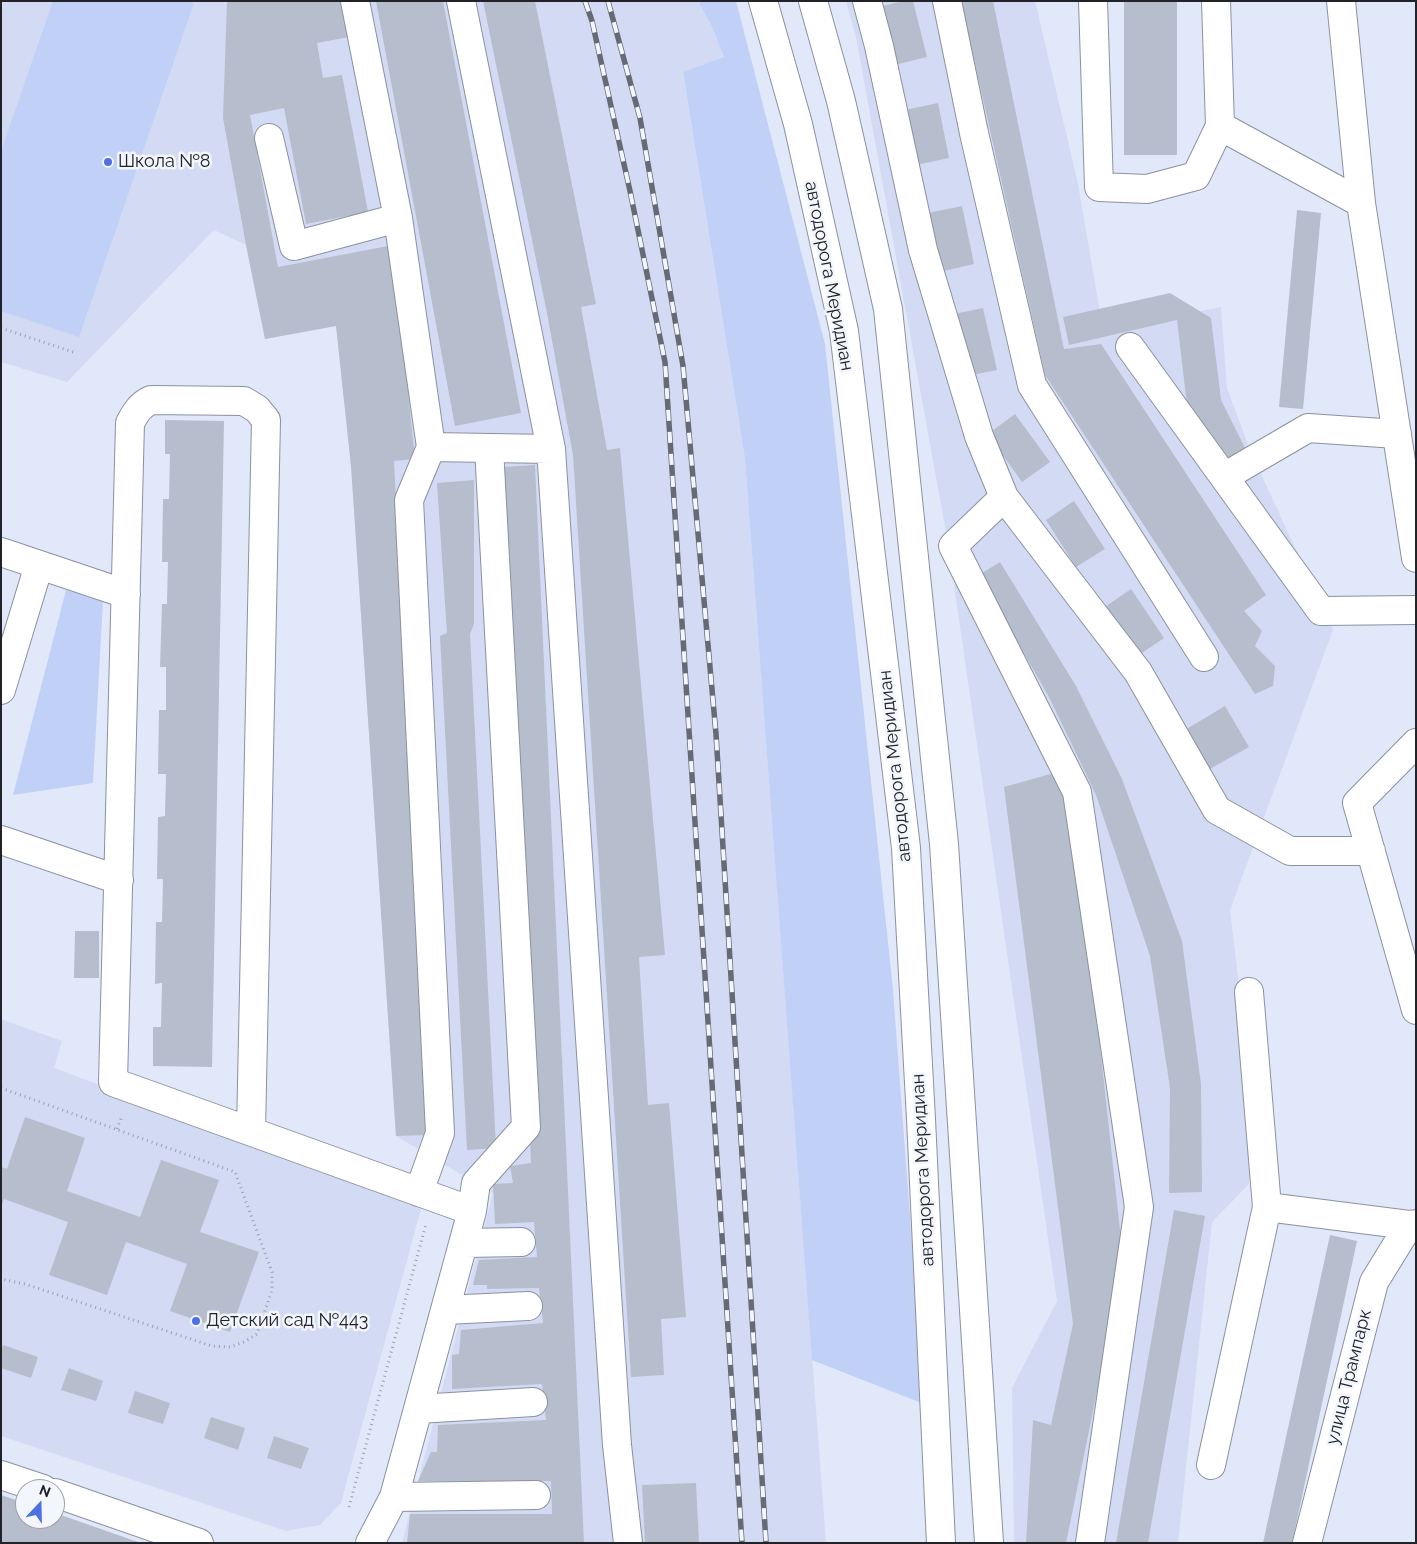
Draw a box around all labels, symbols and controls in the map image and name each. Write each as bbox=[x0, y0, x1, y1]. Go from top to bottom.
place label: Школа №8 bbox=[118, 151, 211, 173]
marker: Школа №8 bbox=[102, 156, 114, 168]
street label: автодорога Меридиан bbox=[800, 179, 858, 373]
street label: автодорога Меридиан bbox=[874, 669, 916, 863]
street label: автодорога Меридиан bbox=[907, 1073, 939, 1267]
street label: улица Трампарк bbox=[1322, 1307, 1376, 1447]
place label: Детский сад №443 bbox=[206, 1310, 368, 1332]
marker: Детский сад №443 bbox=[190, 1315, 202, 1327]
north arrow bbox=[15, 1479, 65, 1529]
text: N bbox=[37, 1482, 53, 1500]

